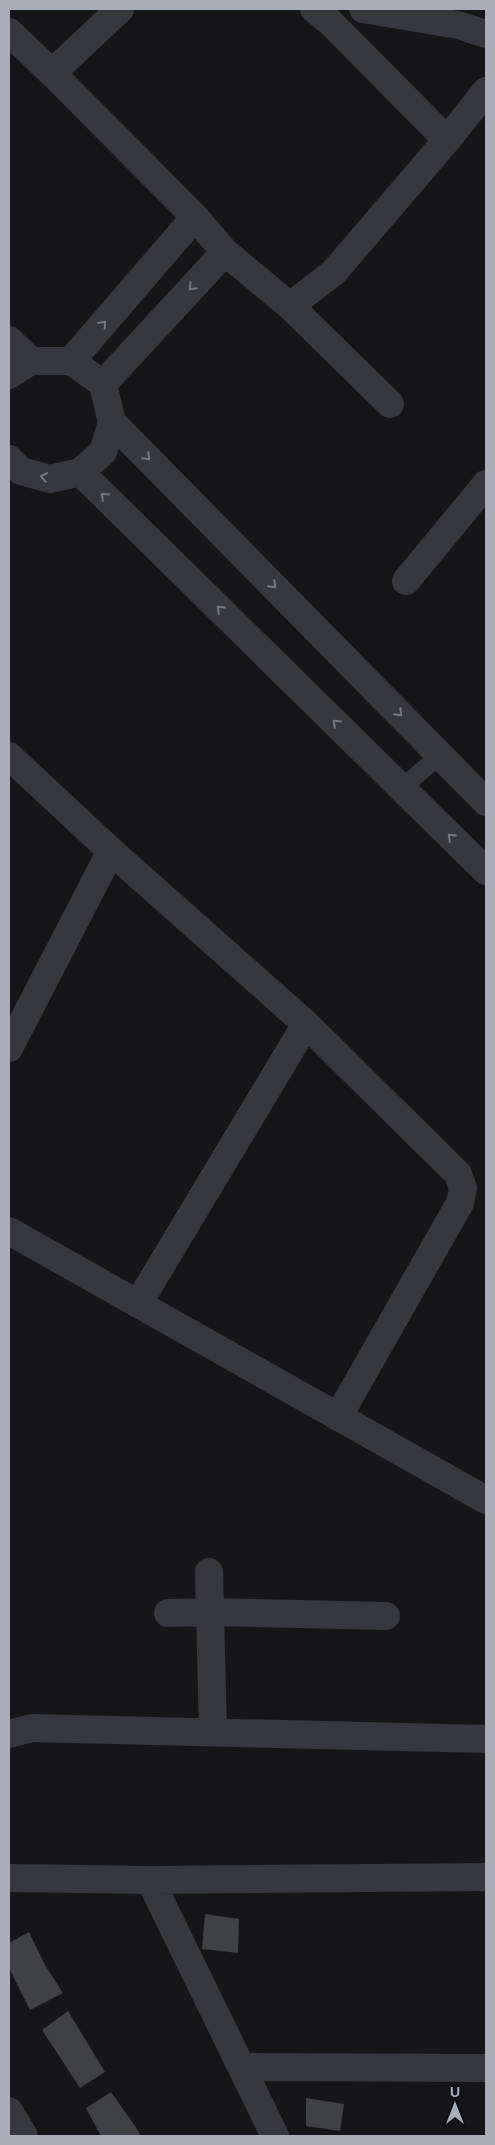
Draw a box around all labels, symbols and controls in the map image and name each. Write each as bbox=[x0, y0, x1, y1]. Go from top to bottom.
one-way arrow bbox=[189, 282, 198, 291]
one-way arrow bbox=[97, 320, 106, 329]
one-way arrow bbox=[141, 451, 150, 460]
one-way arrow bbox=[40, 472, 49, 482]
one-way arrow bbox=[100, 492, 109, 501]
one-way arrow bbox=[267, 579, 276, 588]
one-way arrow bbox=[216, 606, 225, 615]
one-way arrow bbox=[393, 708, 402, 717]
one-way arrow bbox=[332, 720, 341, 729]
one-way arrow bbox=[448, 834, 457, 843]
north arrow bbox=[430, 2080, 480, 2130]
text: U bbox=[450, 2084, 460, 2100]

